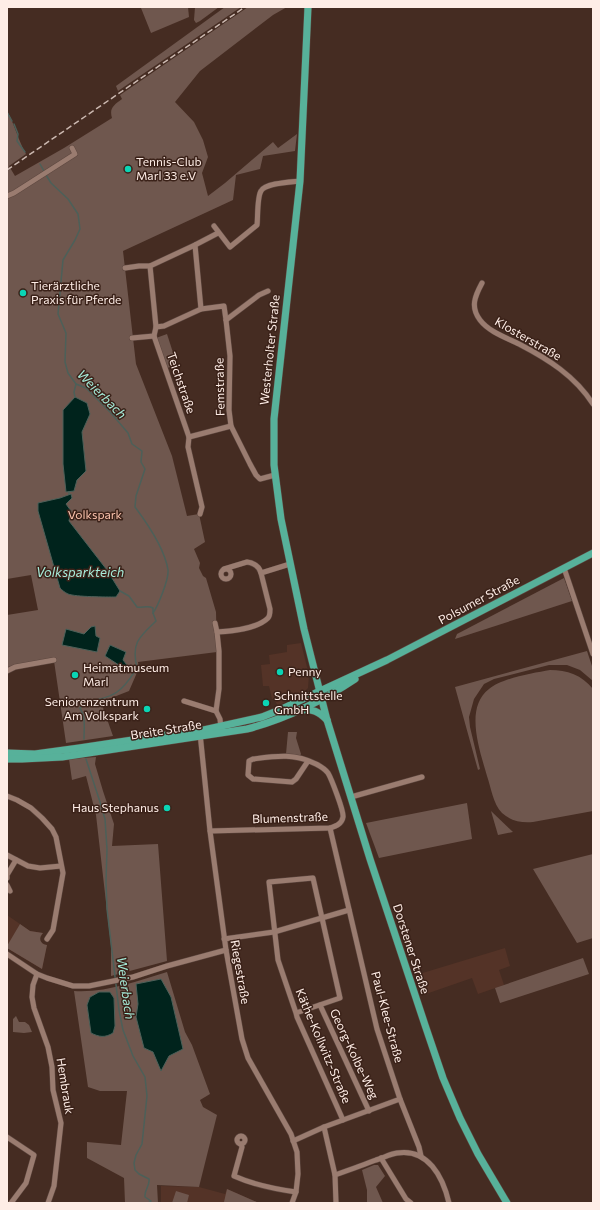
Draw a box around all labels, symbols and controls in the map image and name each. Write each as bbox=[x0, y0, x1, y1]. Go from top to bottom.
place label: Tennis-Club Marl 33 e.V bbox=[136, 154, 202, 182]
marker: Tennis-Club Marl 33 e.V bbox=[123, 164, 133, 174]
place label: Tierärztliche Praxis für Pferde bbox=[31, 278, 121, 306]
marker: Tierärztliche Praxis für Pferde bbox=[18, 288, 28, 298]
street label: Westerholter Straße bbox=[256, 294, 282, 406]
street label: Klosterstraße bbox=[493, 314, 564, 363]
street label: Teichstraße bbox=[165, 350, 199, 415]
street label: Femstraße bbox=[211, 358, 227, 416]
water label: Weierbach bbox=[74, 366, 130, 422]
park label: Volkspark bbox=[68, 507, 123, 521]
water label: Volksparkteich bbox=[36, 564, 124, 580]
street label: Polsumer Straße bbox=[436, 572, 522, 626]
place label: Heimatmuseum Marl bbox=[83, 660, 169, 688]
place label: Penny bbox=[288, 664, 321, 678]
marker: Penny bbox=[275, 667, 285, 677]
marker: Heimatmuseum Marl bbox=[70, 670, 80, 680]
place label: Schnittstelle GmbH bbox=[274, 688, 343, 716]
place label: Seniorenzentrum Am Volkspark bbox=[45, 694, 139, 722]
marker: Schnittstelle GmbH bbox=[261, 698, 271, 708]
marker: Seniorenzentrum Am Volkspark bbox=[142, 704, 152, 714]
street label: Breite Straße bbox=[129, 716, 202, 742]
place label: Haus Stephanus bbox=[72, 800, 159, 814]
marker: Haus Stephanus bbox=[162, 803, 172, 813]
street label: Blumenstraße bbox=[252, 809, 328, 825]
street label: Dorstener Straße bbox=[391, 902, 433, 995]
street label: Riegestraße bbox=[228, 939, 254, 1005]
water label: Weierbach bbox=[114, 956, 138, 1020]
street label: Paul-Klee-Straße bbox=[369, 970, 407, 1064]
street label: Käthe-Kollwitz-Straße bbox=[293, 986, 354, 1105]
street label: Georg-Kolbe-Weg bbox=[328, 1006, 382, 1102]
street label: Hembrauk bbox=[55, 1057, 77, 1116]

